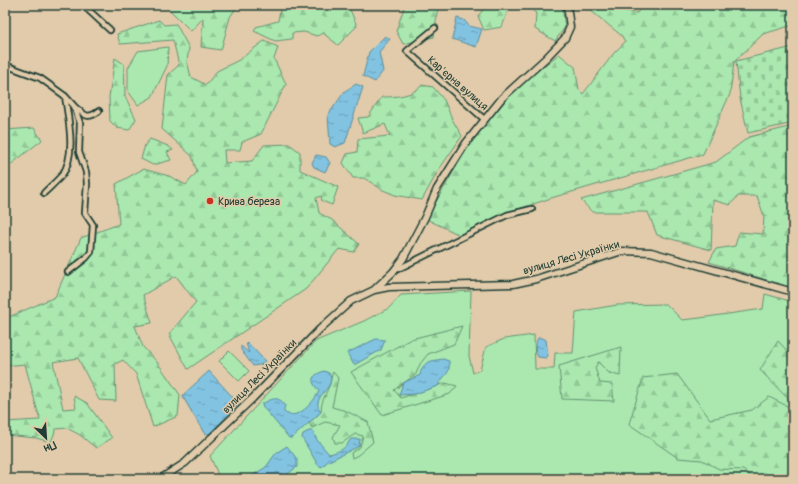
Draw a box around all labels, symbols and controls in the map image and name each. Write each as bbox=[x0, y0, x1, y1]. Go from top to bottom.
street label: Карʼєрна вулиця bbox=[425, 53, 491, 113]
place label: Крива береза bbox=[218, 195, 280, 208]
marker: Крива береза bbox=[205, 196, 215, 206]
street label: вулиця Лесі Українки bbox=[521, 237, 621, 277]
street label: вулиця Лесі Українки bbox=[220, 336, 299, 416]
north arrow bbox=[26, 418, 66, 458]
text: Пн bbox=[41, 438, 58, 455]

